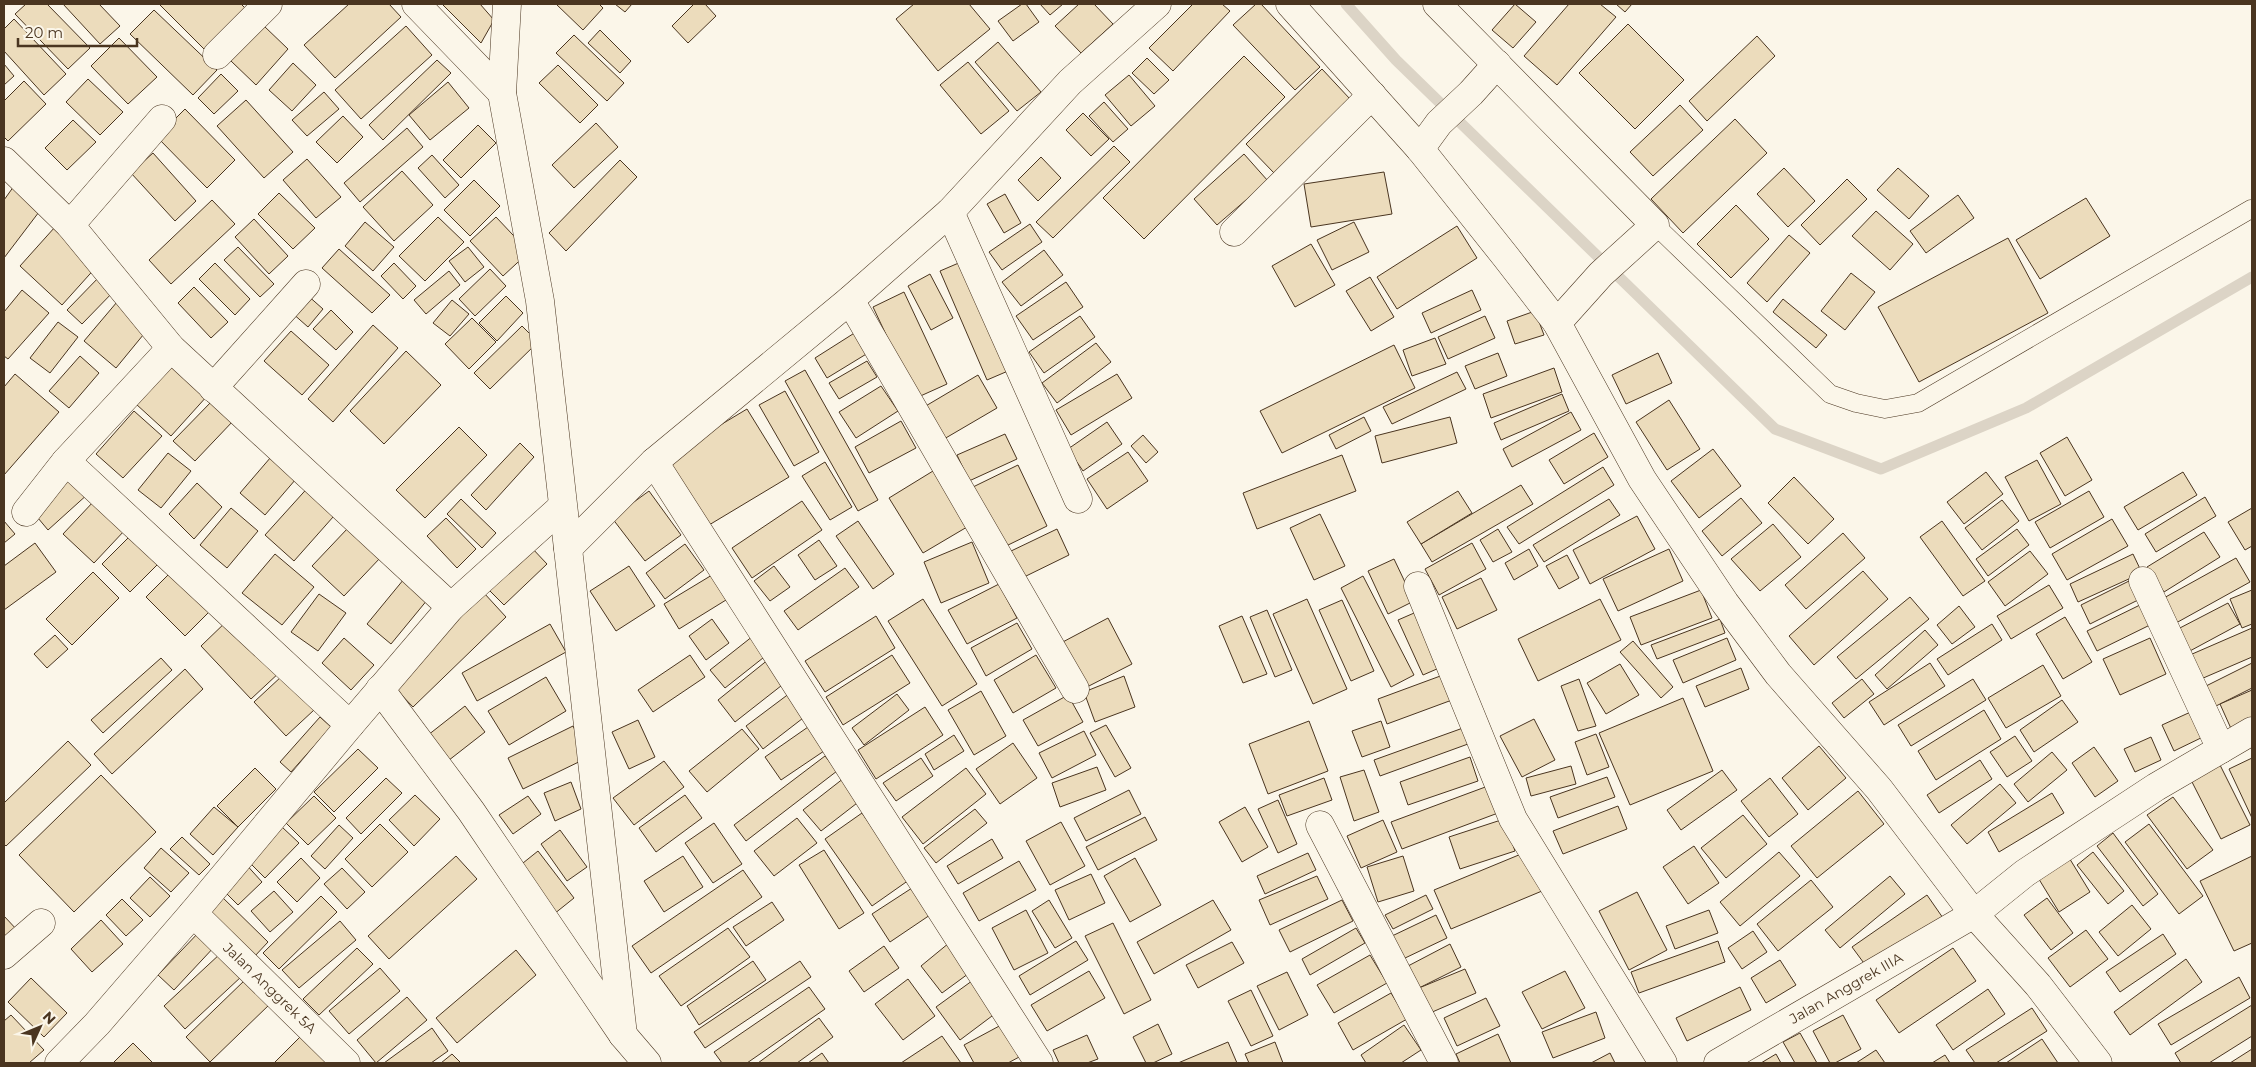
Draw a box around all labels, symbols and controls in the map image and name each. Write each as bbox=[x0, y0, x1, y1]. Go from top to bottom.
scale bar bbox=[18, 15, 136, 47]
text: 20 m bbox=[25, 23, 63, 42]
street label: Jalan Anggrek 5A bbox=[219, 938, 321, 1038]
street label: Jalan Anggrek IIIA bbox=[1785, 948, 1907, 1028]
north arrow bbox=[15, 1002, 65, 1052]
text: N bbox=[39, 1008, 60, 1028]

